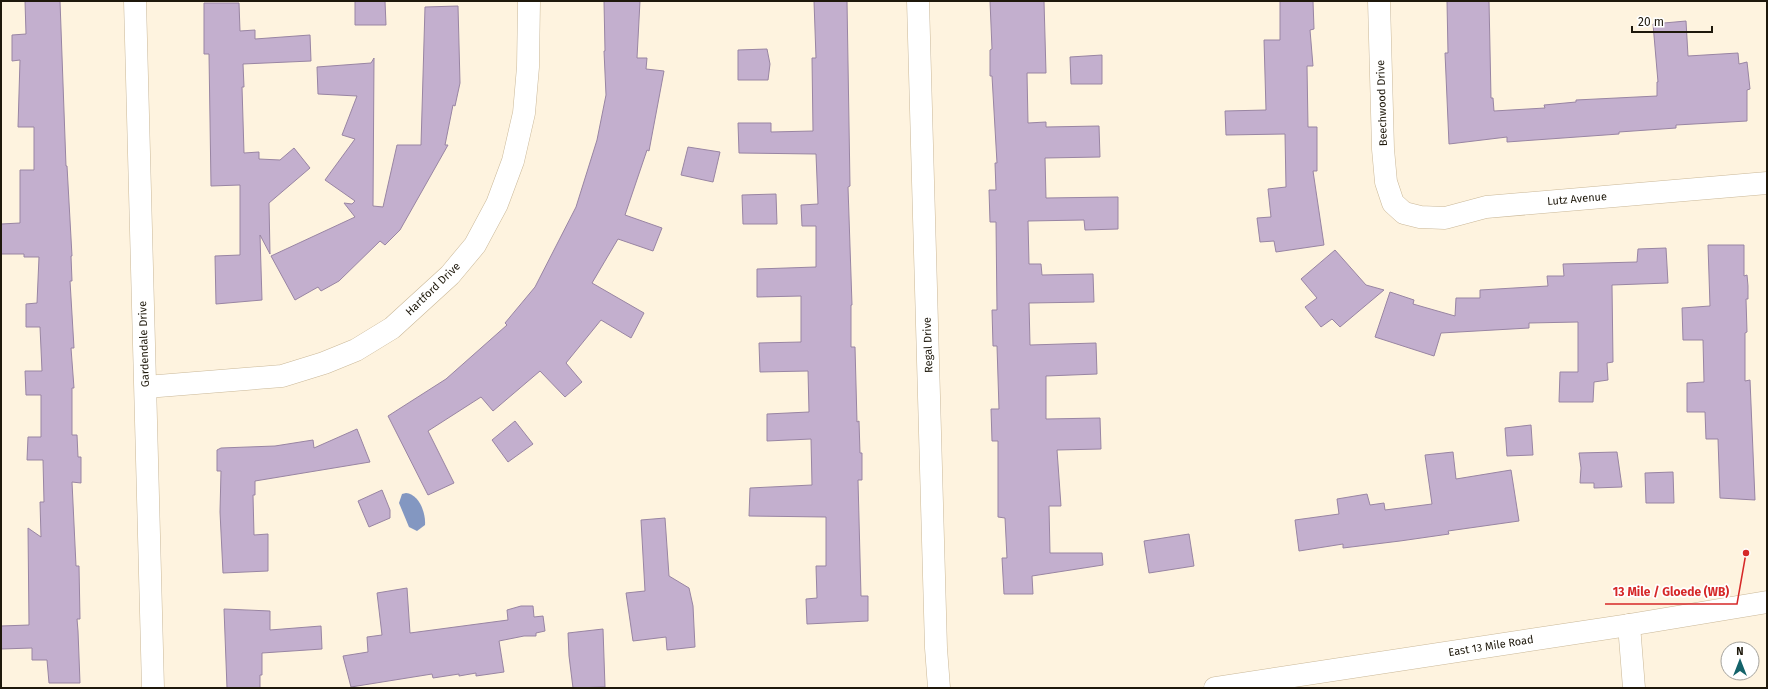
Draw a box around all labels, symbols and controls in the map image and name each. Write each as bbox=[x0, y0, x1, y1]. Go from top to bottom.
scale bar bbox=[1632, 8, 1712, 34]
text: 20 m bbox=[1638, 15, 1664, 29]
street label: Beechwood Drive bbox=[1374, 60, 1390, 146]
street label: Lutz Avenue bbox=[1547, 190, 1607, 208]
street label: Hartford Drive bbox=[403, 260, 463, 318]
street label: Gardendale Drive bbox=[136, 301, 152, 387]
street label: Regal Drive bbox=[921, 317, 935, 373]
callout: 13 Mile / Gloede (WB) bbox=[1605, 580, 1737, 604]
text: 13 Mile / Gloede (WB) bbox=[1613, 585, 1729, 599]
street label: East 13 Mile Road bbox=[1448, 633, 1534, 659]
north arrow bbox=[1720, 641, 1760, 681]
text: N bbox=[1736, 645, 1744, 658]

